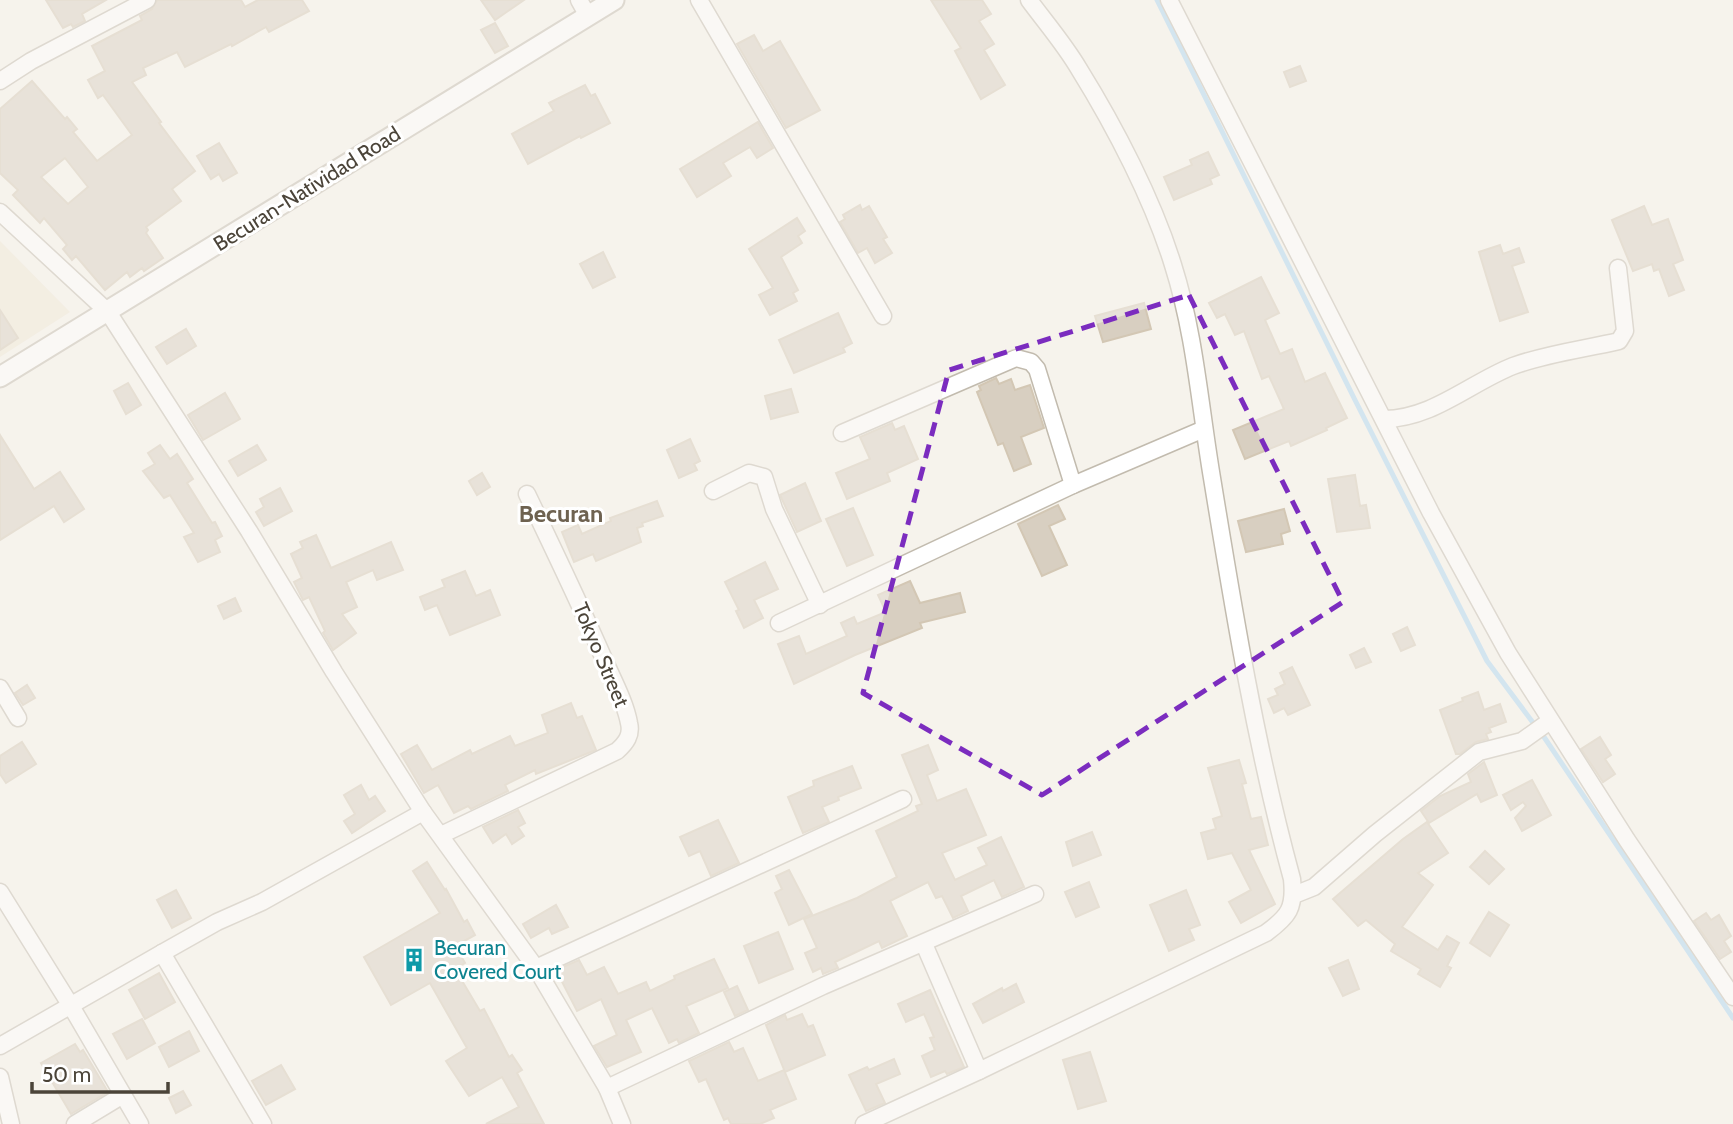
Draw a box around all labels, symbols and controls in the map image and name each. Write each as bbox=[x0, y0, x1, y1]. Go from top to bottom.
street label: Becuran-Natividad Road bbox=[209, 121, 405, 256]
district label: Becuran bbox=[519, 499, 603, 528]
street label: Tokyo Street bbox=[568, 599, 635, 711]
place label: Becuran Covered Court bbox=[434, 935, 561, 984]
building icon: Becuran Covered Court bbox=[400, 946, 428, 974]
scale bar bbox=[32, 1050, 168, 1094]
text: 50 m bbox=[42, 1062, 91, 1087]

